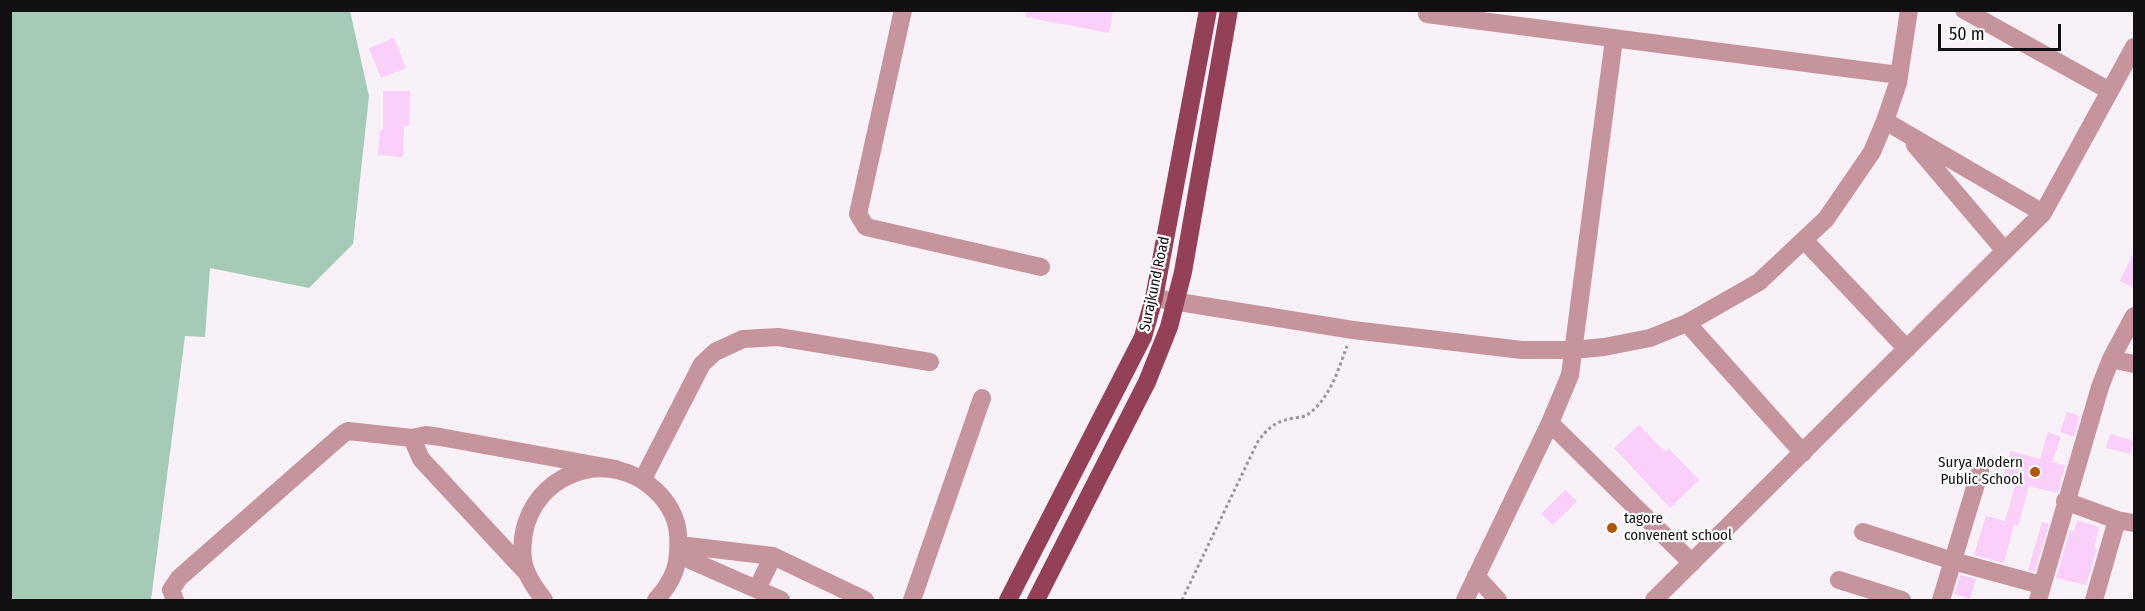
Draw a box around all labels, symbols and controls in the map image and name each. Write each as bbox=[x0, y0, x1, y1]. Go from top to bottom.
scale bar bbox=[1941, 12, 2064, 50]
text: 50 m bbox=[1949, 23, 1985, 45]
street label: Surajkund Road bbox=[1136, 235, 1174, 333]
place label: Surya Modern Public School bbox=[1938, 454, 2023, 489]
marker: Surya Modern Public School bbox=[2028, 465, 2042, 479]
place label: tagore convenent school bbox=[1624, 510, 1732, 545]
marker: tagore convenent school bbox=[1605, 521, 1619, 535]

